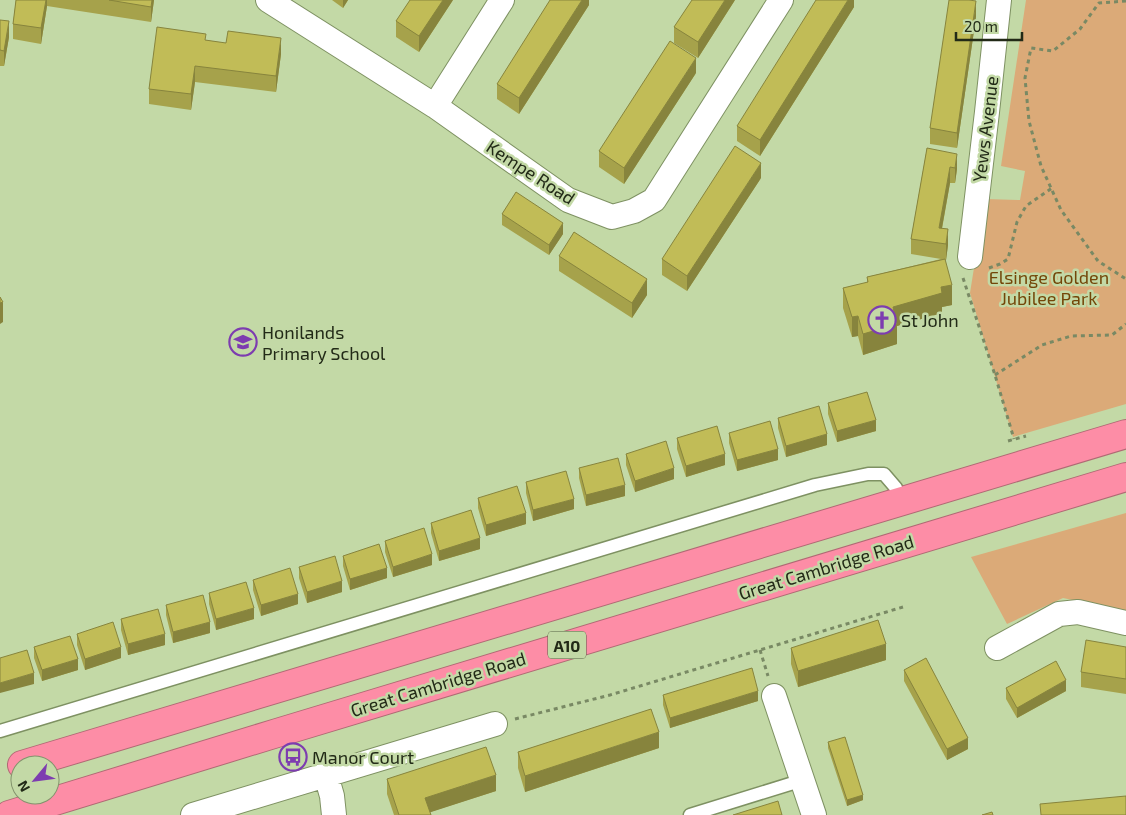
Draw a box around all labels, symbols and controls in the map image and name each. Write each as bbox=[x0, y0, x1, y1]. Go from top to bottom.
scale bar bbox=[956, 10, 1022, 42]
text: 20 m bbox=[964, 17, 998, 35]
street label: Yews Avenue bbox=[968, 75, 1002, 183]
street label: Kempe Road bbox=[482, 135, 580, 209]
park label: Elsinge Golden Jubilee Park bbox=[989, 266, 1109, 309]
church icon: St John bbox=[867, 305, 897, 335]
place label: St John bbox=[901, 309, 959, 331]
place label: Honilands Primary School bbox=[262, 321, 386, 364]
school or university icon: Honilands Primary School bbox=[228, 327, 258, 357]
street label: Great Cambridge Road bbox=[736, 530, 916, 604]
road number: A10 bbox=[548, 632, 586, 658]
street label: Great Cambridge Road bbox=[348, 647, 528, 721]
bus stop icon: Manor Court bbox=[278, 742, 308, 772]
place label: Manor Court bbox=[312, 746, 414, 768]
north arrow bbox=[10, 755, 60, 805]
text: N bbox=[13, 778, 33, 795]

